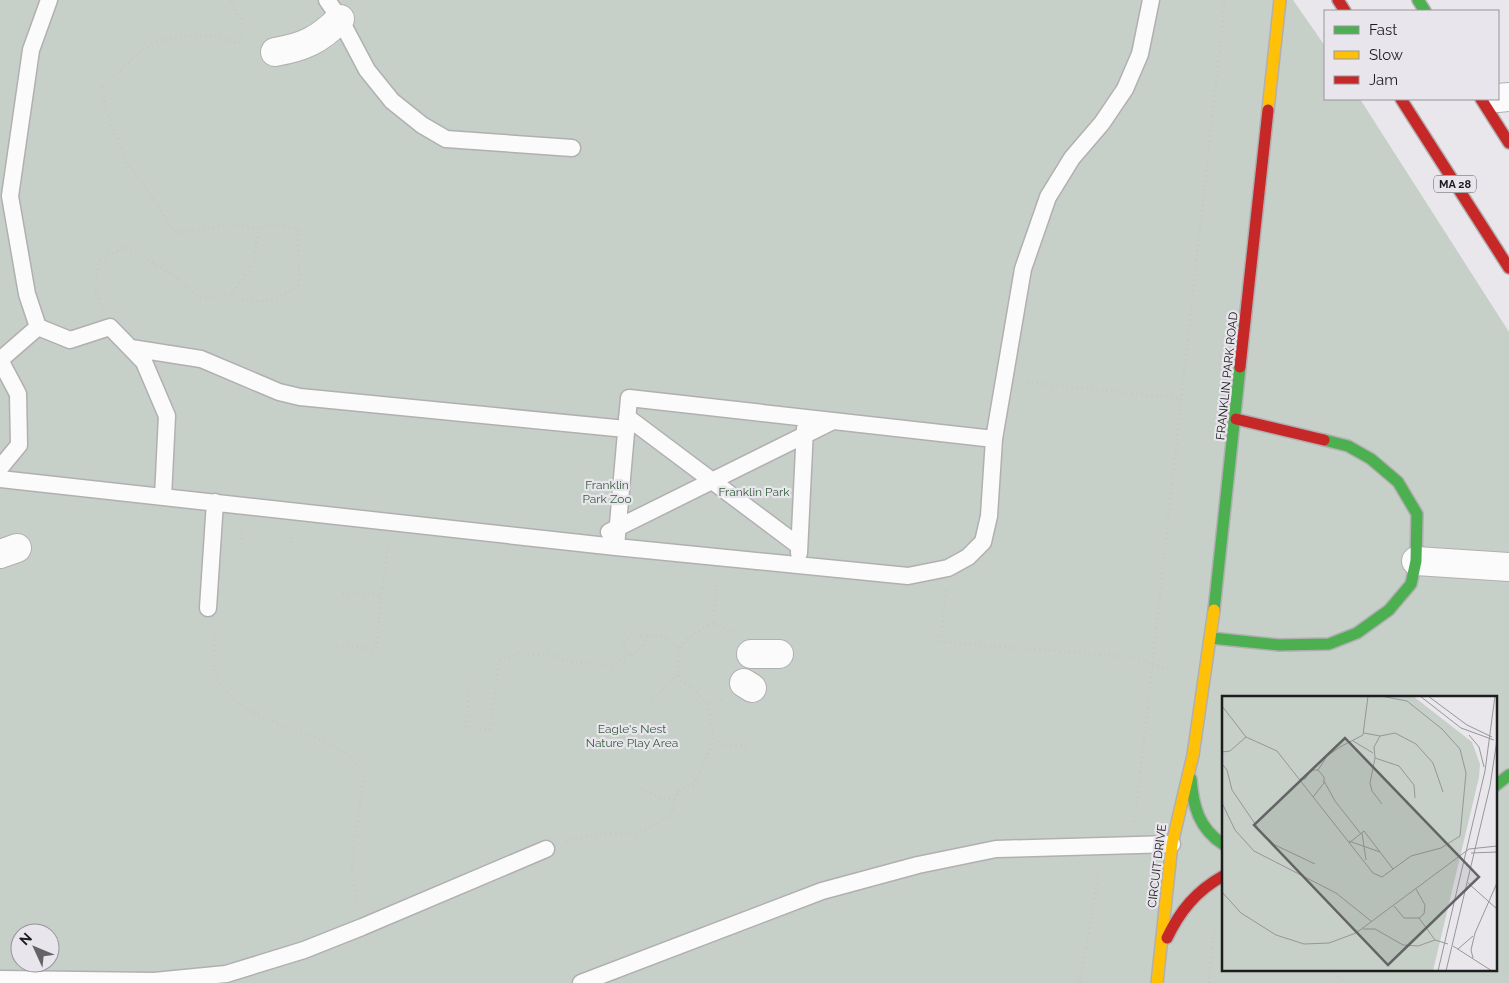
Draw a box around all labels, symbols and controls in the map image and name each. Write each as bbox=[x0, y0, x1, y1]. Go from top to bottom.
legend bbox=[1324, 10, 1499, 100]
text: Fast bbox=[1369, 21, 1397, 39]
text: Slow bbox=[1369, 46, 1403, 64]
text: Jam bbox=[1369, 71, 1398, 89]
road number: MA 28 bbox=[1434, 175, 1476, 192]
street label: FRANKLIN PARK ROAD bbox=[1213, 311, 1241, 441]
park label: Franklin Park Zoo bbox=[582, 478, 632, 506]
park label: Franklin Park bbox=[718, 485, 790, 499]
inset map bbox=[1222, 696, 1496, 970]
park label: Eagle's Nest Nature Play Area bbox=[586, 722, 678, 750]
street label: CIRCUIT DRIVE bbox=[1145, 823, 1169, 909]
north arrow bbox=[10, 923, 60, 973]
text: N bbox=[16, 930, 35, 948]

